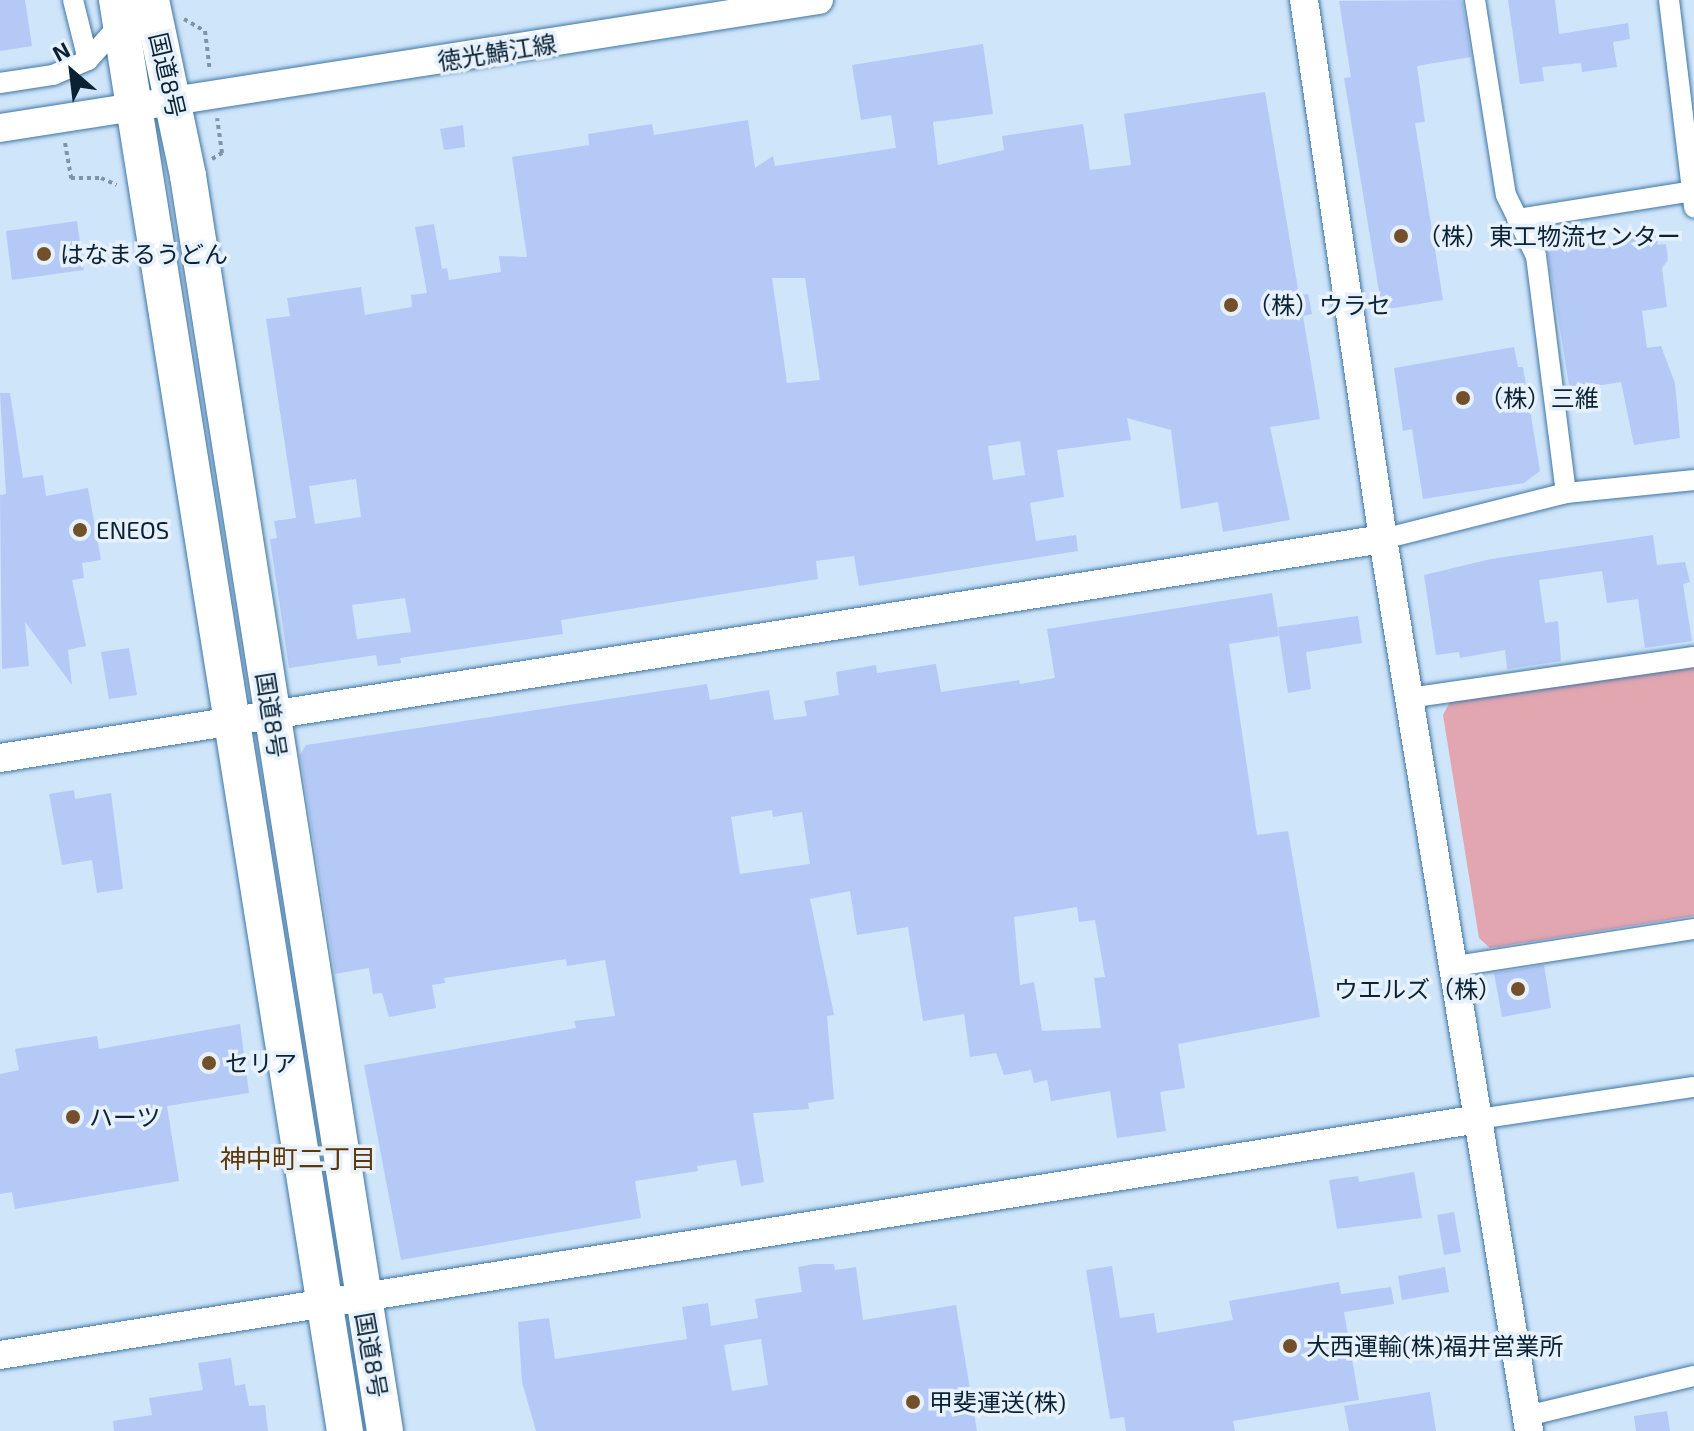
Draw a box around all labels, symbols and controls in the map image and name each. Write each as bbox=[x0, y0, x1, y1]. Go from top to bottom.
street label: 徳光鯖江線 bbox=[435, 28, 559, 76]
street label: 国道8号 bbox=[144, 30, 192, 120]
north arrow bbox=[32, 32, 112, 112]
text: N bbox=[48, 36, 74, 66]
place label: （株）東工物流センター bbox=[1417, 222, 1681, 250]
marker: （株）東工物流センター bbox=[1392, 227, 1410, 245]
place label: はなまるうどん bbox=[60, 240, 228, 268]
marker: はなまるうどん bbox=[35, 245, 53, 263]
place label: （株）ウラセ bbox=[1247, 291, 1391, 319]
marker: （株）ウラセ bbox=[1222, 296, 1240, 314]
place label: （株）三維 bbox=[1479, 384, 1599, 412]
marker: （株）三維 bbox=[1454, 389, 1472, 407]
place label: ENEOS bbox=[96, 516, 169, 544]
marker: ENEOS bbox=[71, 521, 89, 539]
street label: 国道8号 bbox=[251, 670, 293, 760]
place label: ウエルズ（株） bbox=[1334, 975, 1502, 1003]
marker: ウエルズ（株） bbox=[1509, 980, 1527, 998]
place label: セリア bbox=[225, 1049, 297, 1077]
marker: セリア bbox=[200, 1054, 218, 1072]
place label: ハーツ bbox=[89, 1103, 161, 1131]
marker: ハーツ bbox=[64, 1108, 82, 1126]
district label: 神中町二丁目 bbox=[220, 1142, 376, 1174]
street label: 国道8号 bbox=[350, 1310, 394, 1400]
place label: 大西運輸(株)福井営業所 bbox=[1306, 1332, 1563, 1360]
marker: 大西運輸(株)福井営業所 bbox=[1281, 1337, 1299, 1355]
place label: 甲斐運送(株) bbox=[929, 1388, 1066, 1416]
marker: 甲斐運送(株) bbox=[904, 1393, 922, 1411]

